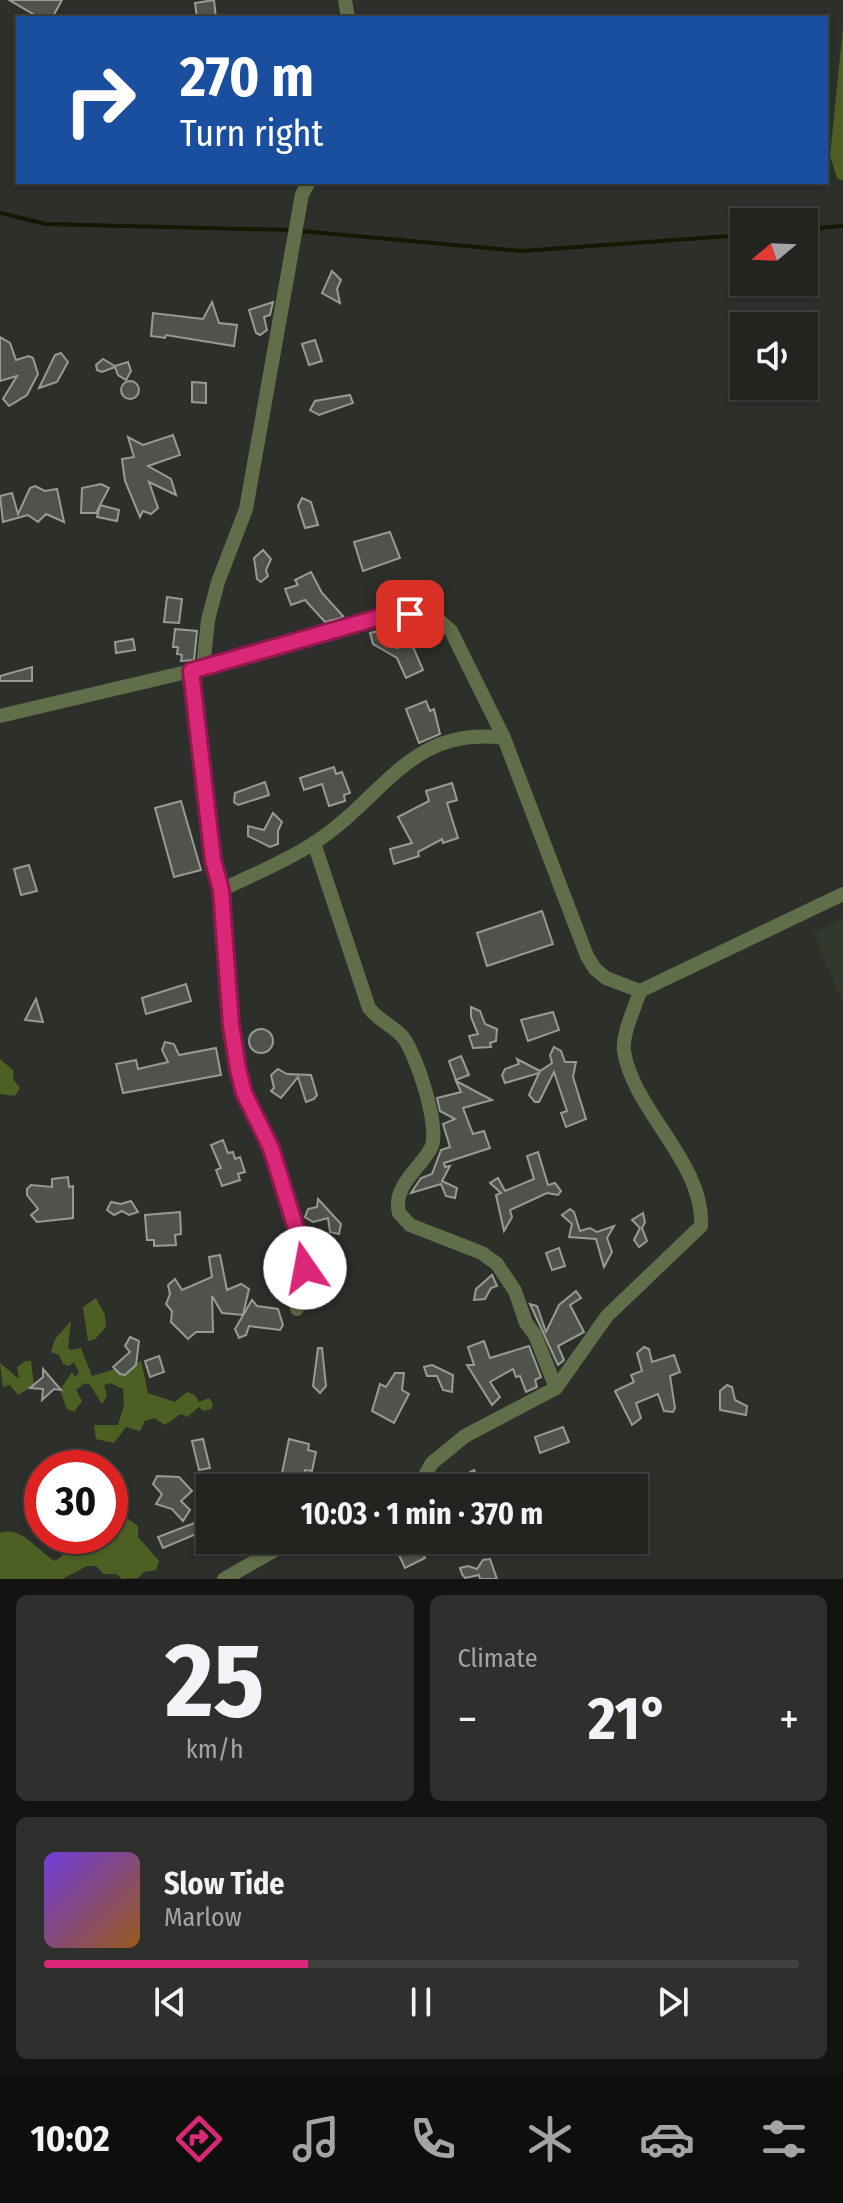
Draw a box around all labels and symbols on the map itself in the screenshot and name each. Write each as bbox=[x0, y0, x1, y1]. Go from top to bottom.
north arrow bbox=[730, 208, 818, 296]
pin bbox=[376, 580, 444, 648]
position arrow bbox=[263, 1226, 347, 1310]
speed limit sign: 30 bbox=[24, 1450, 128, 1554]

